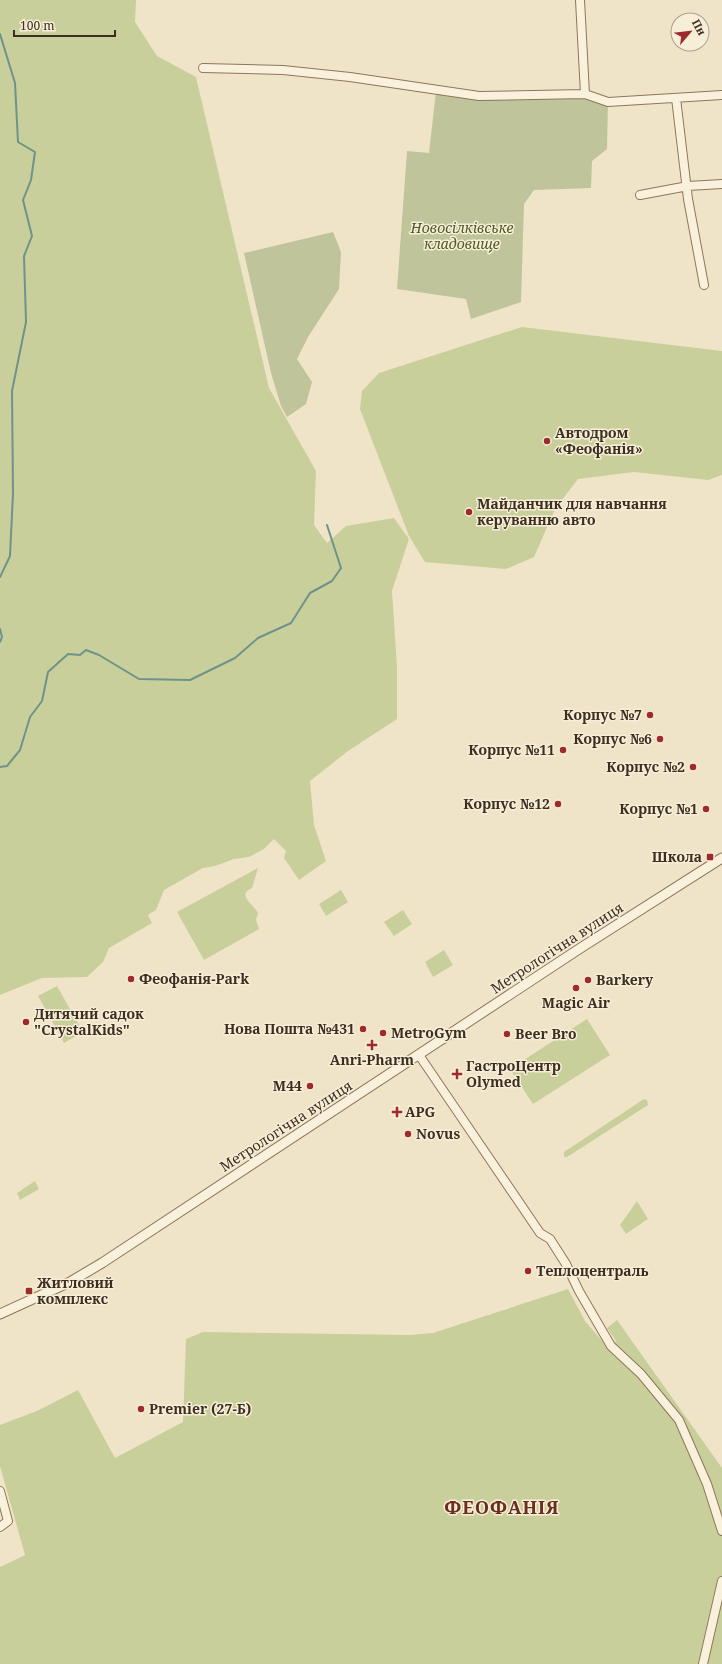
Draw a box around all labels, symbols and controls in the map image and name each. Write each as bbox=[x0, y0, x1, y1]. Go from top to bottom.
scale bar bbox=[14, 12, 115, 38]
north arrow bbox=[670, 12, 710, 52]
text: Пн bbox=[689, 16, 710, 38]
text: 100 m bbox=[20, 17, 55, 34]
park label: Новосілківське кладовище bbox=[410, 218, 514, 253]
place label: Автодром «Феофанія» bbox=[555, 423, 643, 458]
marker: Автодром «Феофанія» bbox=[542, 436, 552, 446]
place label: Майданчик для навчання керуванню авто bbox=[477, 494, 667, 529]
marker: Майданчик для навчання керуванню авто bbox=[464, 507, 474, 517]
place label: Корпус №7 bbox=[563, 705, 642, 724]
marker: Корпус №7 bbox=[645, 710, 655, 720]
place label: Корпус №6 bbox=[573, 729, 652, 748]
marker: Корпус №6 bbox=[655, 734, 665, 744]
place label: Корпус №11 bbox=[468, 740, 555, 759]
marker: Корпус №11 bbox=[558, 745, 568, 755]
place label: Корпус №2 bbox=[606, 757, 685, 776]
marker: Корпус №2 bbox=[688, 762, 698, 772]
place label: Корпус №12 bbox=[463, 794, 550, 813]
marker: Корпус №12 bbox=[553, 799, 563, 809]
place label: Корпус №1 bbox=[619, 799, 698, 818]
marker: Корпус №1 bbox=[701, 804, 711, 814]
place label: Школа bbox=[652, 847, 702, 866]
marker: Школа bbox=[705, 852, 715, 862]
street label: Метрологічна вулиця bbox=[487, 898, 627, 998]
place label: Феофанія-Park bbox=[139, 969, 249, 988]
place label: Barkery bbox=[596, 970, 654, 989]
marker: Феофанія-Park bbox=[126, 974, 136, 984]
marker: Barkery bbox=[583, 975, 593, 985]
marker: Magic Air bbox=[571, 983, 581, 993]
place label: Magic Air bbox=[542, 993, 611, 1012]
place label: Дитячий садок "CrystalKids" bbox=[34, 1004, 144, 1039]
marker: Дитячий садок "CrystalKids" bbox=[21, 1017, 31, 1027]
place label: Нова Пошта №431 bbox=[224, 1019, 355, 1038]
place label: MetroGym bbox=[391, 1023, 467, 1042]
marker: Нова Пошта №431 bbox=[358, 1024, 368, 1034]
place label: Beer Bro bbox=[515, 1024, 577, 1043]
marker: MetroGym bbox=[378, 1028, 388, 1038]
marker: Beer Bro bbox=[502, 1029, 512, 1039]
marker: Anri-Pharm bbox=[367, 1040, 377, 1050]
place label: Anri-Pharm bbox=[330, 1050, 414, 1069]
place label: ГастроЦентр Olymed bbox=[466, 1056, 561, 1091]
marker: ГастроЦентр Olymed bbox=[451, 1068, 463, 1080]
street label: Метрологічна вулиця bbox=[216, 1076, 356, 1176]
place label: M44 bbox=[273, 1076, 302, 1095]
marker: M44 bbox=[305, 1081, 315, 1091]
place label: APG bbox=[405, 1102, 435, 1121]
marker: APG bbox=[392, 1107, 402, 1117]
place label: Novus bbox=[416, 1124, 460, 1143]
marker: Novus bbox=[403, 1129, 413, 1139]
place label: Теплоцентраль bbox=[536, 1261, 648, 1280]
marker: Теплоцентраль bbox=[523, 1266, 533, 1276]
place label: Житловий комплекс bbox=[37, 1273, 114, 1308]
marker: Житловий комплекс bbox=[24, 1286, 34, 1296]
place label: Premier (27-Б) bbox=[149, 1399, 251, 1418]
marker: Premier (27-Б) bbox=[136, 1404, 146, 1414]
district label: ФЕОФАНІЯ bbox=[444, 1495, 560, 1519]

